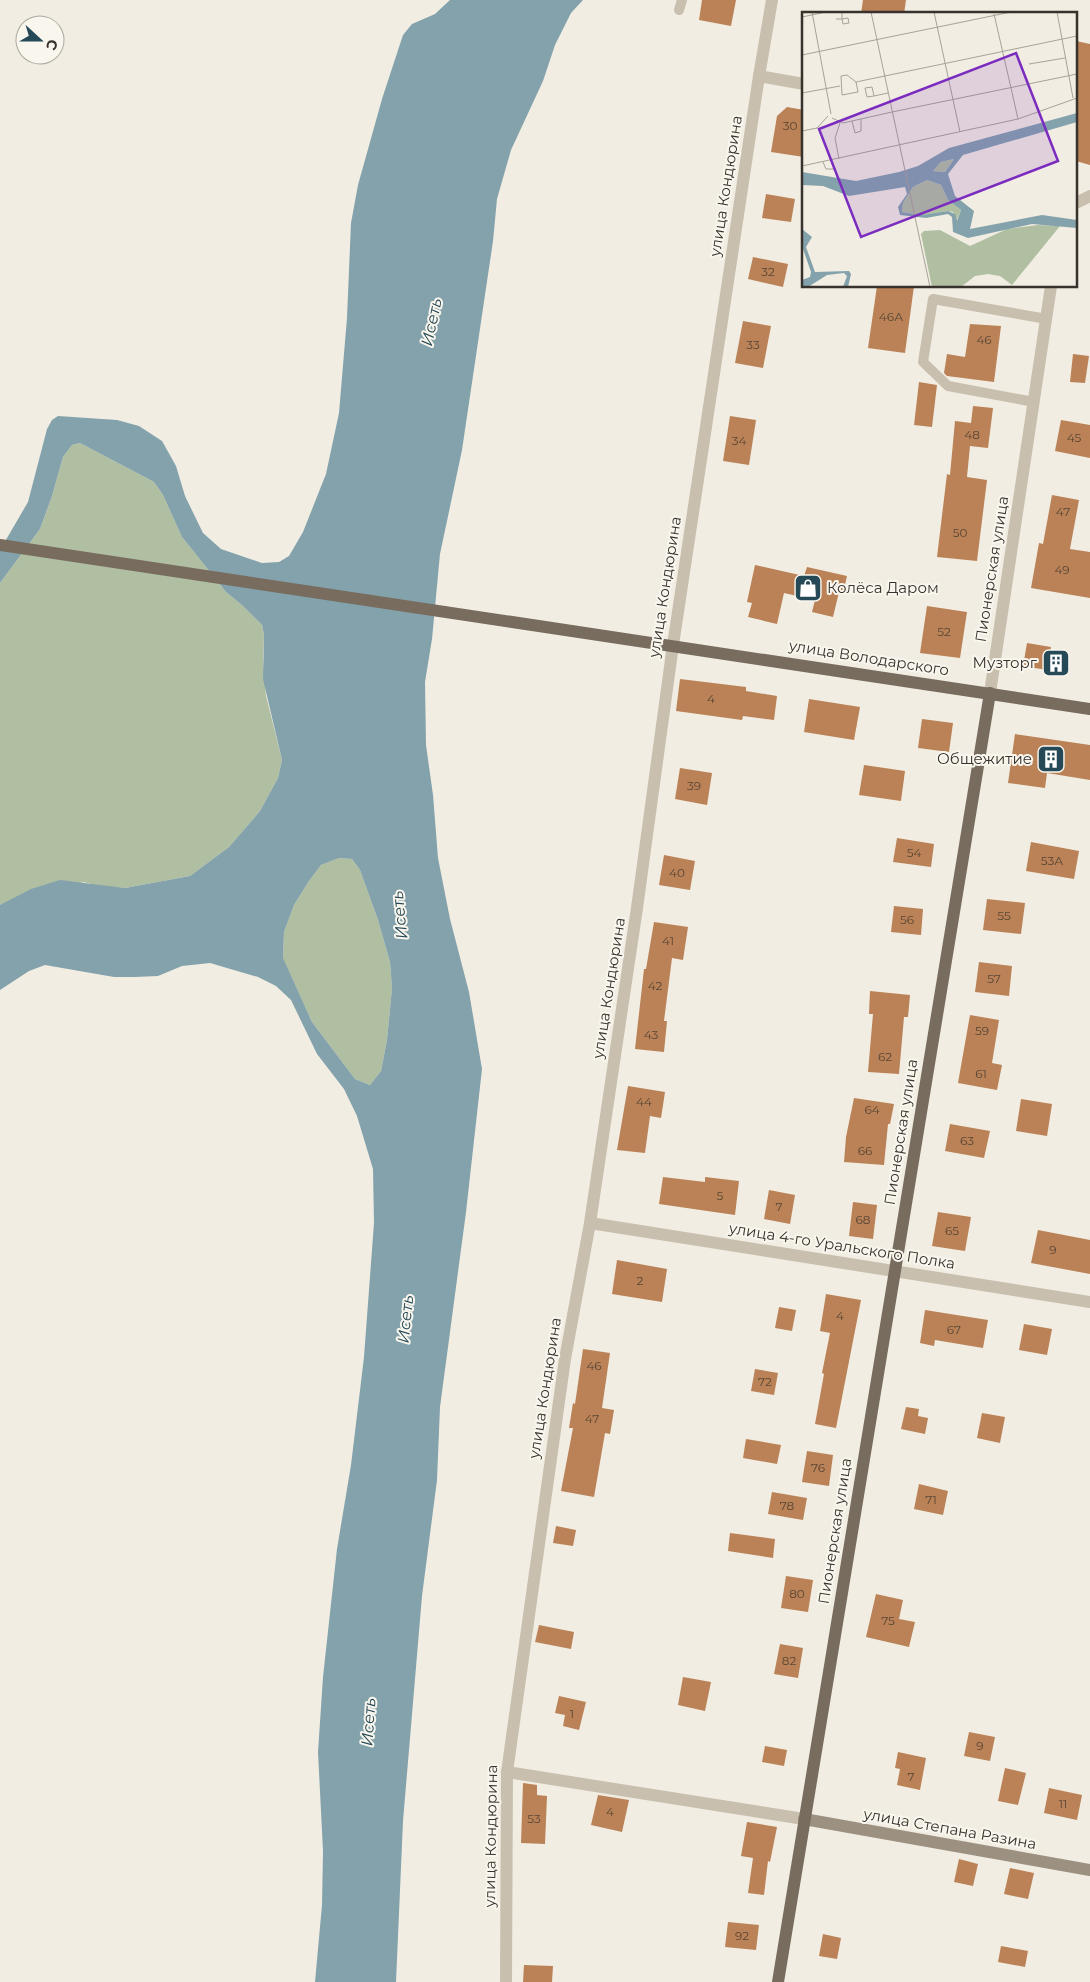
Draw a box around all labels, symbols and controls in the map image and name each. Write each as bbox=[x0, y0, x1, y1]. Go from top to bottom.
inset map bbox=[802, 12, 1078, 288]
north arrow bbox=[15, 15, 65, 65]
text: С bbox=[42, 37, 62, 53]
street label: улица Кондюрина bbox=[705, 114, 746, 259]
house number: 30 bbox=[783, 118, 797, 133]
house number: 32 bbox=[761, 264, 775, 279]
water label: Исеть bbox=[417, 296, 446, 348]
house number: 46А bbox=[879, 309, 903, 324]
house number: 46 bbox=[976, 332, 992, 347]
house number: 33 bbox=[746, 337, 760, 352]
house number: 48 bbox=[964, 427, 980, 442]
house number: 45 bbox=[1067, 430, 1082, 445]
house number: 34 bbox=[732, 433, 746, 448]
street label: Пионерская улица bbox=[971, 495, 1012, 643]
house number: 47 bbox=[1056, 504, 1070, 519]
street label: улица Кондюрина bbox=[644, 515, 685, 660]
house number: 50 bbox=[953, 525, 967, 540]
house number: 49 bbox=[1054, 562, 1070, 577]
shop icon: Колёса Даром bbox=[793, 573, 823, 603]
place label: Колёса Даром bbox=[827, 578, 939, 597]
house number: 52 bbox=[937, 624, 951, 639]
street label: улица Володарского bbox=[787, 635, 951, 680]
building icon: Музторг bbox=[1041, 648, 1071, 678]
place label: Музторг bbox=[972, 653, 1038, 672]
house number: 4 bbox=[707, 691, 715, 706]
building icon: Общежитие bbox=[1036, 744, 1066, 774]
place label: Общежитие bbox=[937, 749, 1032, 768]
house number: 39 bbox=[687, 778, 701, 793]
house number: 54 bbox=[907, 845, 921, 860]
house number: 53А bbox=[1041, 853, 1063, 868]
house number: 40 bbox=[669, 865, 685, 880]
water label: Исеть bbox=[388, 890, 411, 940]
house number: 55 bbox=[997, 908, 1011, 923]
house number: 56 bbox=[900, 912, 914, 927]
street label: улица Кондюрина bbox=[588, 916, 629, 1061]
house number: 41 bbox=[662, 933, 674, 948]
house number: 57 bbox=[987, 971, 1001, 986]
house number: 42 bbox=[648, 978, 663, 993]
house number: 59 bbox=[975, 1023, 989, 1038]
house number: 43 bbox=[644, 1027, 658, 1042]
house number: 62 bbox=[878, 1049, 892, 1064]
street label: Пионерская улица bbox=[880, 1058, 921, 1206]
house number: 61 bbox=[975, 1066, 987, 1081]
house number: 44 bbox=[636, 1094, 652, 1109]
house number: 64 bbox=[864, 1102, 880, 1117]
house number: 63 bbox=[960, 1133, 974, 1148]
house number: 66 bbox=[858, 1143, 872, 1158]
house number: 5 bbox=[717, 1188, 724, 1203]
house number: 7 bbox=[775, 1199, 783, 1214]
house number: 68 bbox=[856, 1212, 871, 1227]
street label: улица 4-го Уральского Полка bbox=[727, 1218, 957, 1273]
house number: 65 bbox=[945, 1223, 959, 1238]
house number: 9 bbox=[1049, 1242, 1057, 1257]
house number: 2 bbox=[637, 1273, 644, 1288]
water label: Исеть bbox=[394, 1294, 417, 1344]
house number: 4 bbox=[836, 1308, 844, 1323]
street label: улица Кондюрина bbox=[524, 1316, 565, 1461]
house number: 67 bbox=[947, 1322, 961, 1337]
house number: 46 bbox=[586, 1358, 602, 1373]
house number: 72 bbox=[758, 1374, 772, 1389]
house number: 47 bbox=[585, 1411, 599, 1426]
street label: Пионерская улица bbox=[814, 1457, 855, 1605]
house number: 76 bbox=[811, 1460, 825, 1475]
house number: 71 bbox=[925, 1492, 937, 1507]
house number: 78 bbox=[780, 1498, 795, 1513]
house number: 80 bbox=[789, 1586, 805, 1601]
house number: 75 bbox=[881, 1613, 895, 1628]
house number: 82 bbox=[782, 1653, 796, 1668]
water label: Исеть bbox=[357, 1697, 380, 1747]
house number: 1 bbox=[570, 1706, 574, 1721]
house number: 9 bbox=[976, 1738, 984, 1753]
street label: улица Кондюрина bbox=[480, 1764, 501, 1909]
house number: 7 bbox=[907, 1769, 915, 1784]
house number: 11 bbox=[1059, 1796, 1067, 1811]
house number: 4 bbox=[606, 1804, 614, 1819]
street label: улица Степана Разина bbox=[861, 1804, 1038, 1853]
house number: 53 bbox=[527, 1811, 541, 1826]
house number: 92 bbox=[735, 1928, 749, 1943]

